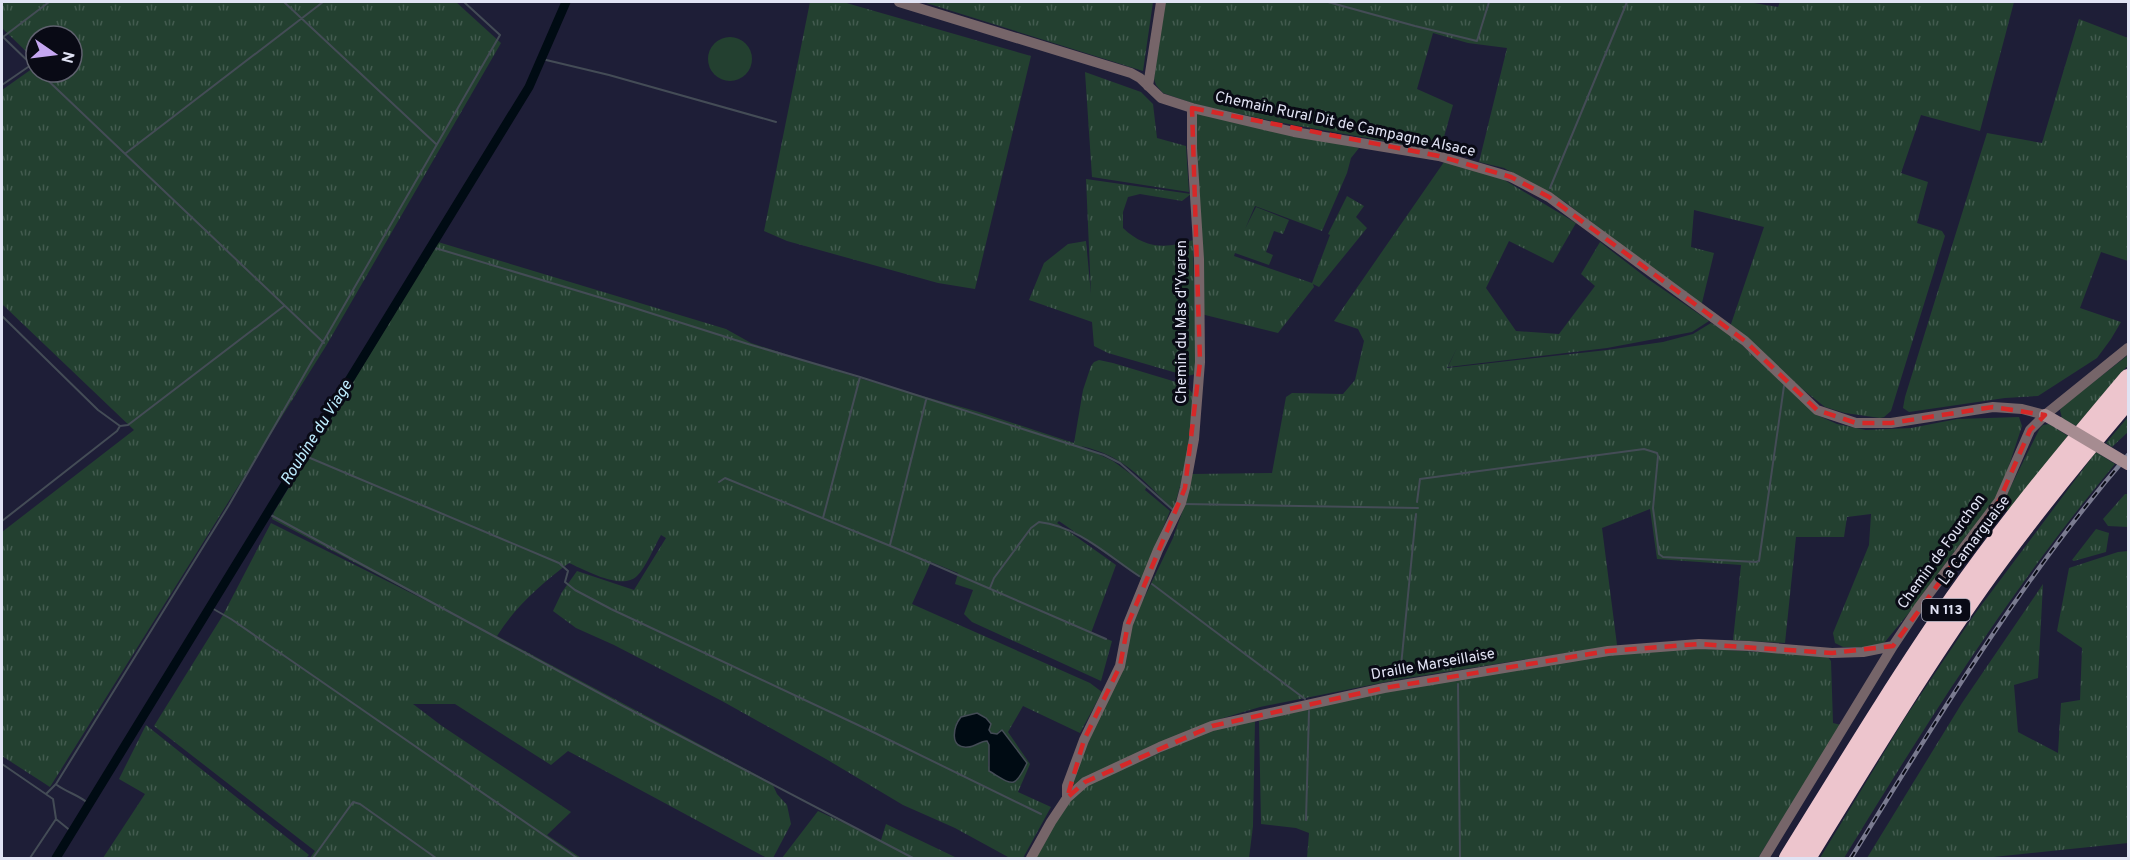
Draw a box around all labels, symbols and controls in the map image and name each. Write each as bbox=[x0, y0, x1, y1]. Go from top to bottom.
north arrow bbox=[24, 24, 84, 84]
text: N bbox=[56, 49, 78, 65]
street label: Chemain Rural Dit de Campagne Alsace bbox=[1213, 88, 1477, 162]
street label: Chemin du Mas d'Yvaren bbox=[1173, 240, 1192, 404]
water label: Roubine du Viage bbox=[277, 376, 358, 489]
street label: Chemin de Fourchon bbox=[1894, 491, 1990, 613]
street label: La Camarguaise bbox=[1935, 492, 2015, 590]
road number: N 113 bbox=[1922, 599, 1970, 621]
street label: Draille Marseillaise bbox=[1369, 645, 1497, 685]

